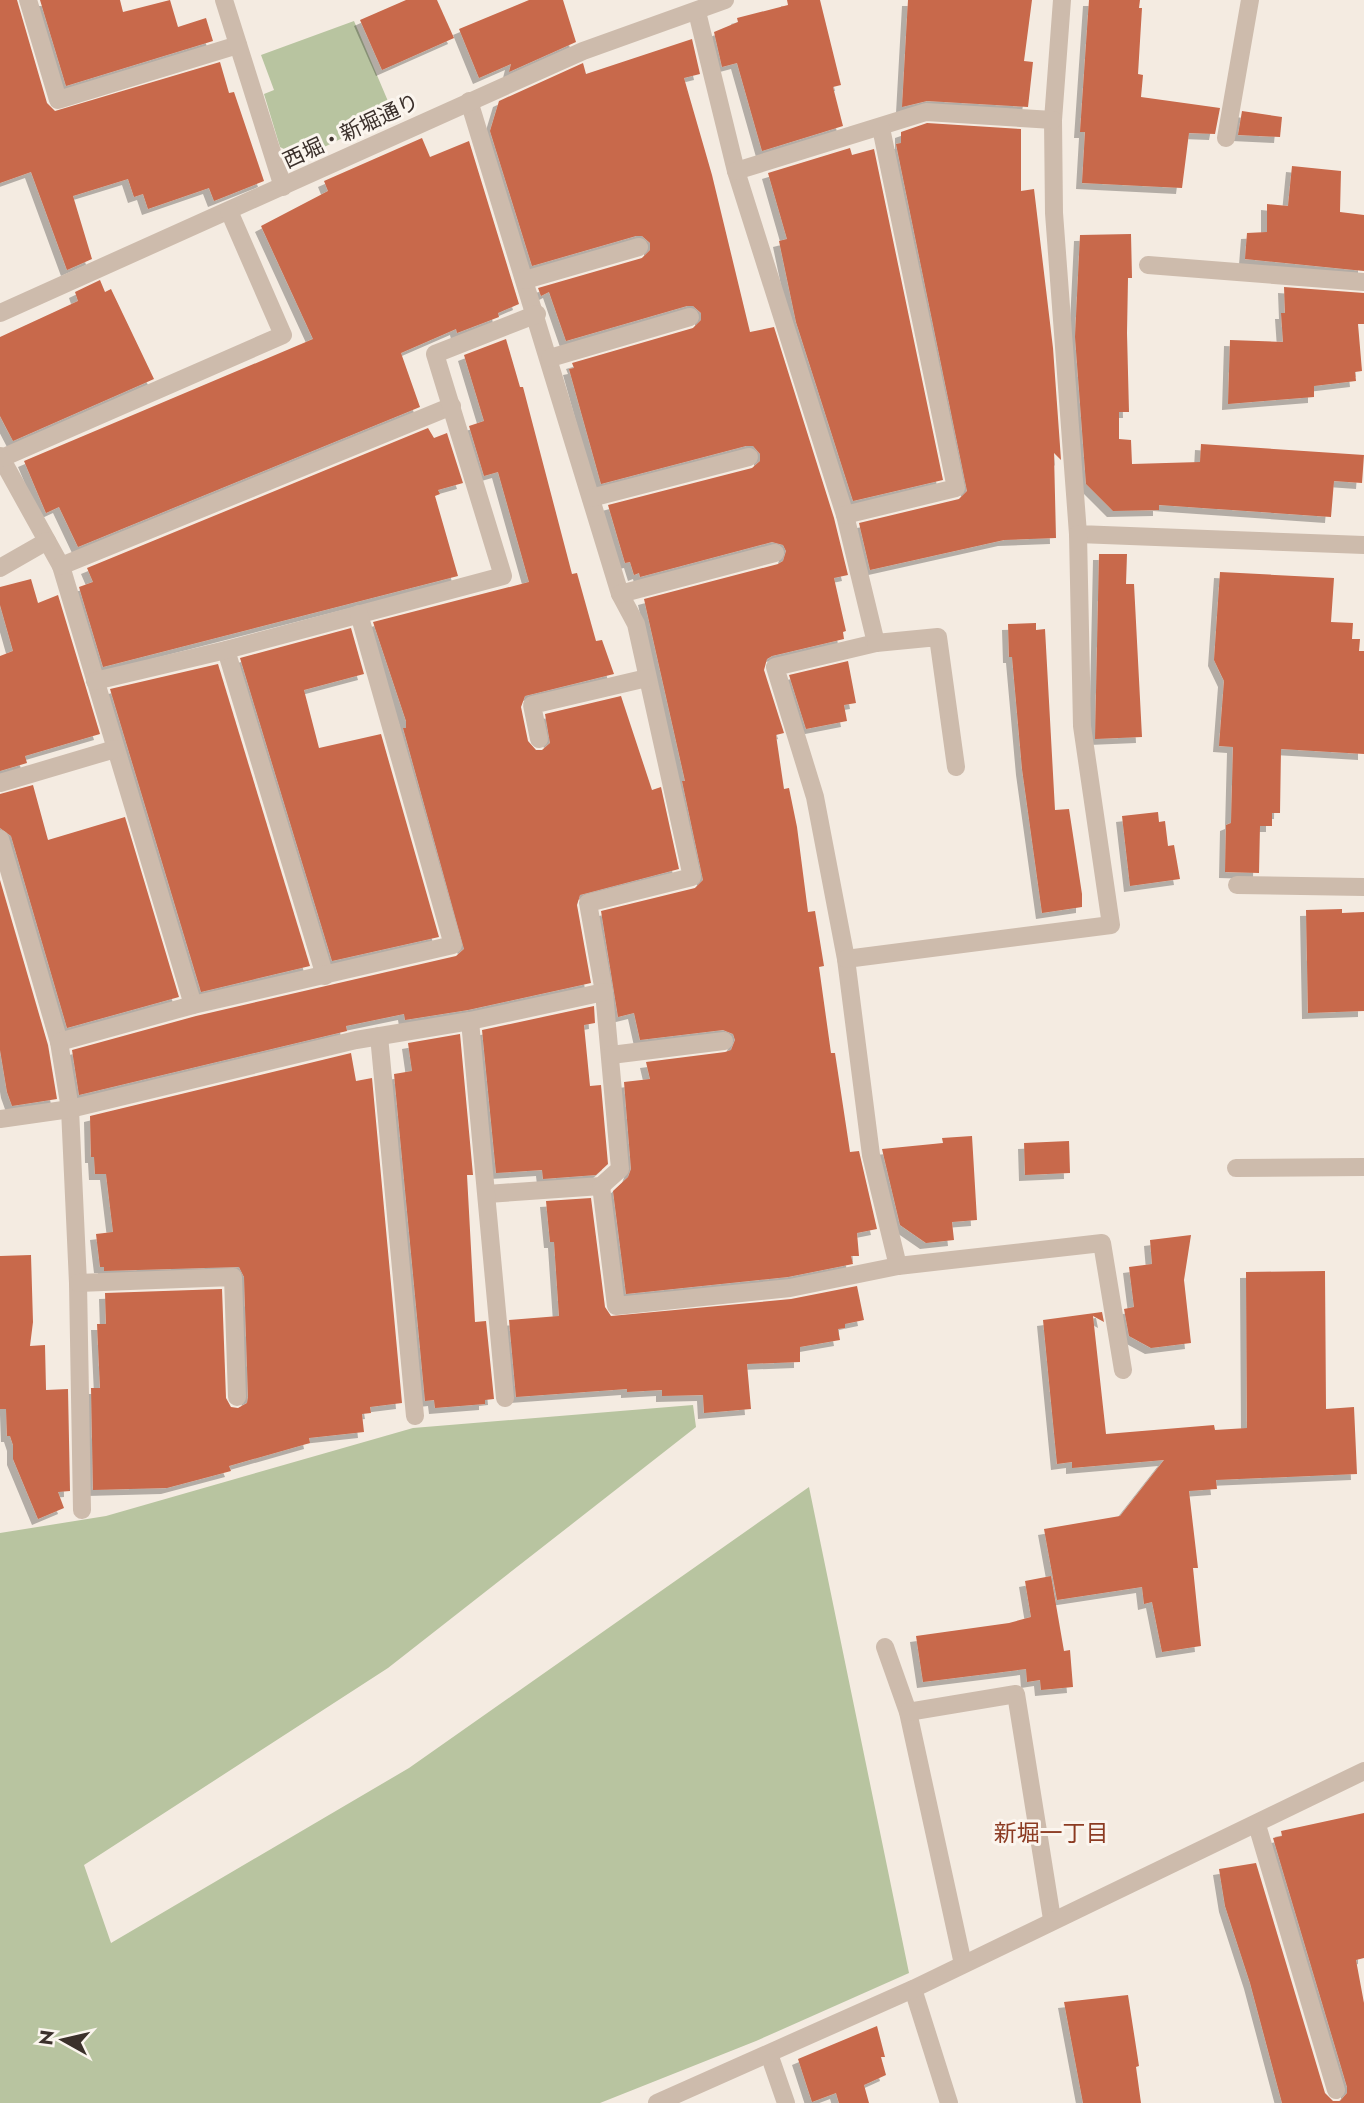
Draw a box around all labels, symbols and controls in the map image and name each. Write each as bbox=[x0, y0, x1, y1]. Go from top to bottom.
street label: 西堀・新堀通り bbox=[278, 86, 424, 176]
district label: 新堀一丁目 bbox=[994, 1816, 1109, 1850]
north arrow bbox=[28, 2005, 98, 2075]
text: N bbox=[32, 2028, 61, 2047]

